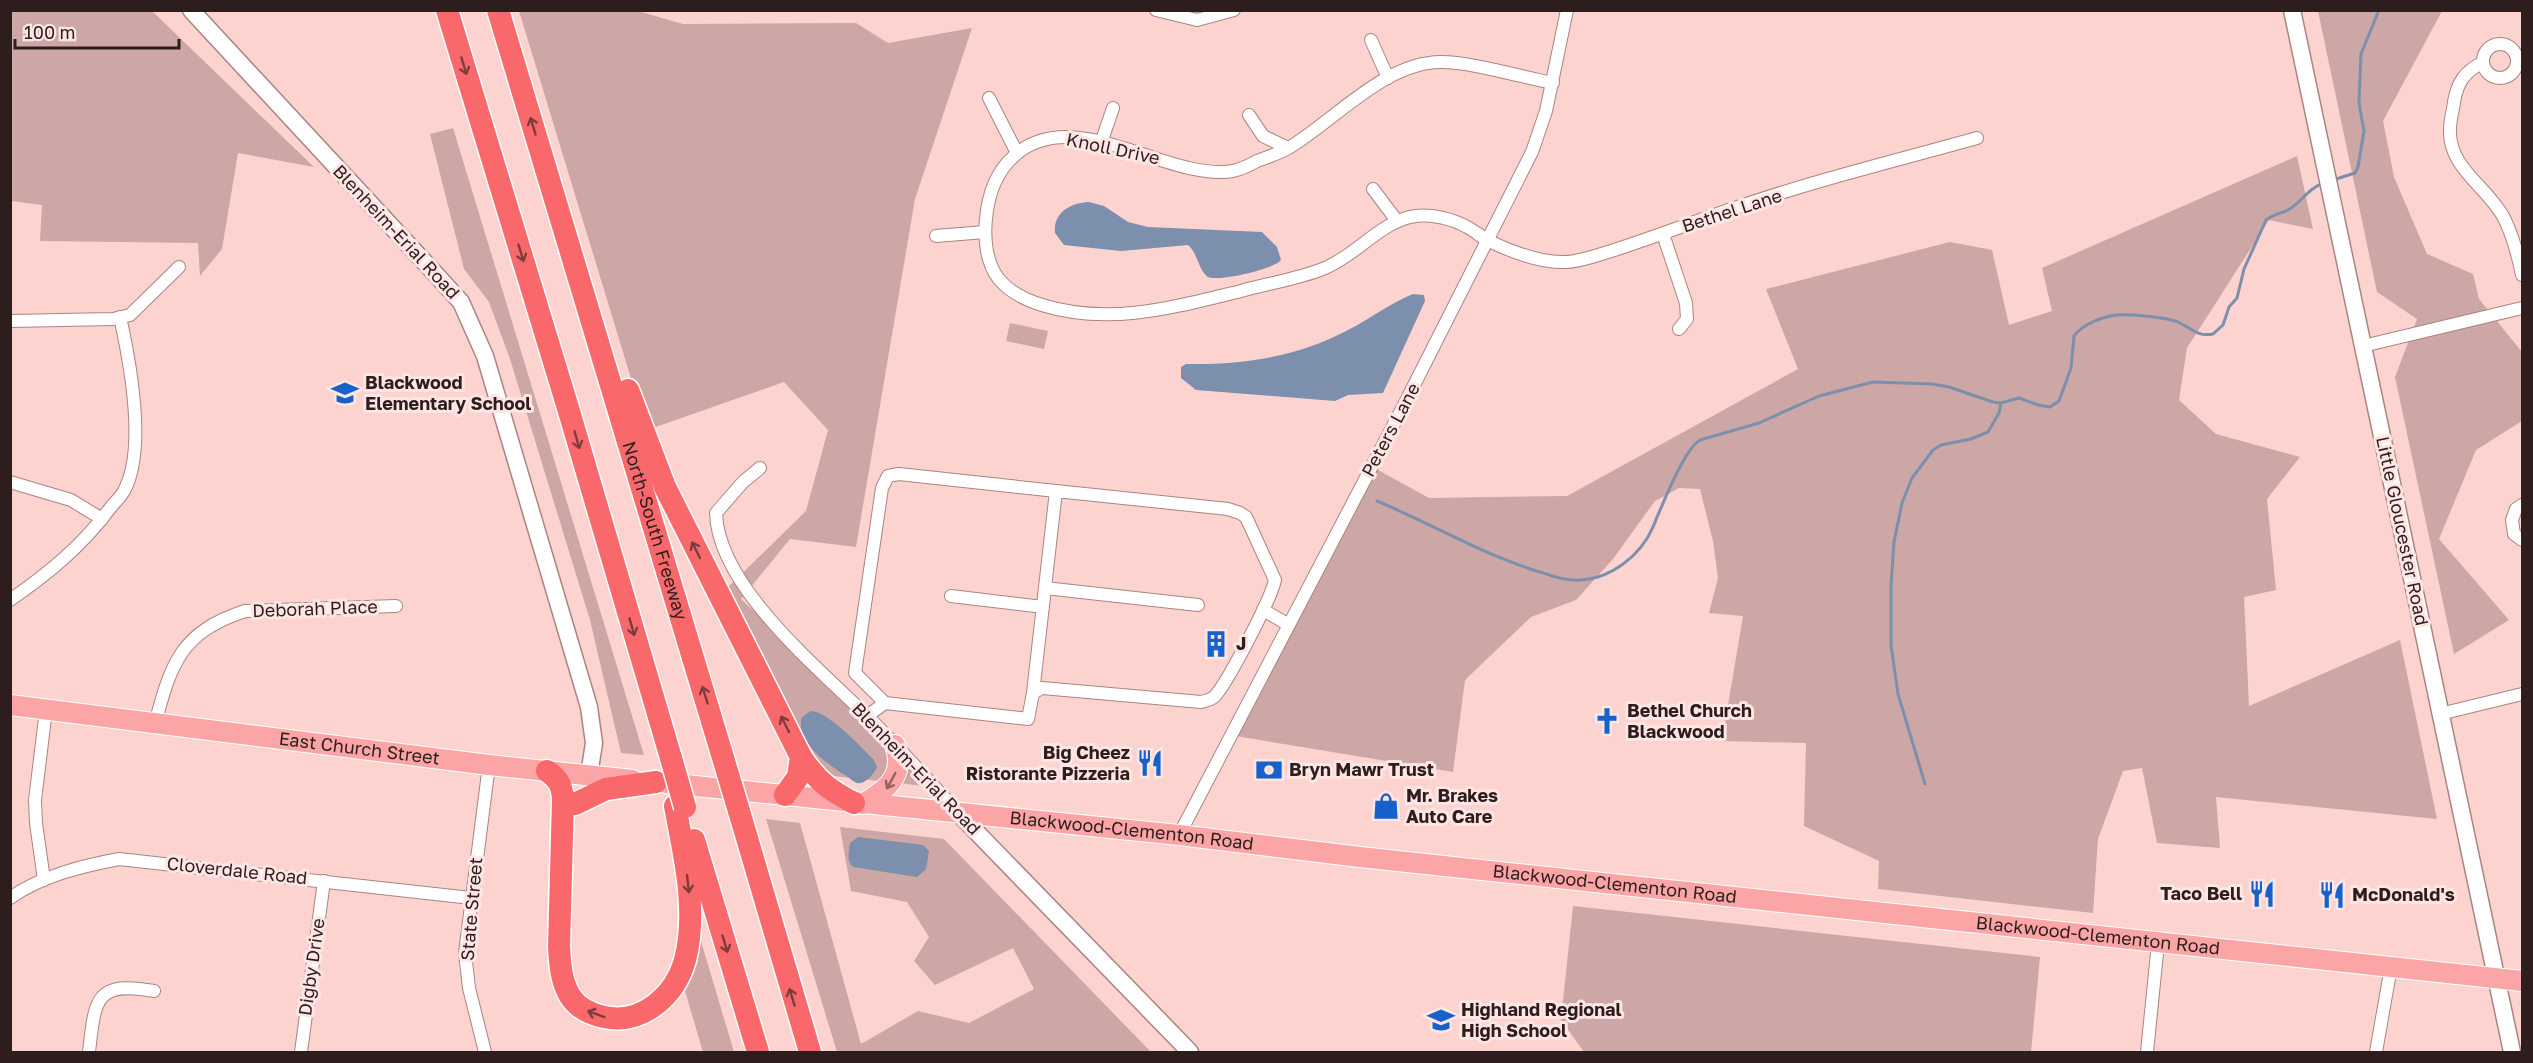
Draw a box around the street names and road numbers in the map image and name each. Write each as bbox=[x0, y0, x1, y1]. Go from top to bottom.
street label: Knoll Drive bbox=[1064, 127, 1162, 169]
street label: Blenheim-Erial Road bbox=[329, 160, 465, 303]
street label: Bethel Lane bbox=[1679, 184, 1784, 237]
street label: Peters Lane bbox=[1356, 379, 1424, 480]
street label: Little Gloucester Road bbox=[2372, 434, 2434, 627]
street label: North-South Freeway bbox=[618, 439, 693, 623]
street label: Deborah Place bbox=[252, 595, 378, 621]
street label: Blenheim-Erial Road bbox=[848, 698, 986, 839]
street label: East Church Street bbox=[278, 727, 441, 769]
street label: Blackwood-Clementon Road bbox=[1009, 806, 1255, 854]
street label: Cloverdale Road bbox=[166, 852, 308, 888]
street label: State Street bbox=[456, 856, 486, 962]
street label: Blackwood-Clementon Road bbox=[1492, 859, 1738, 907]
street label: Blackwood-Clementon Road bbox=[1975, 911, 2221, 959]
street label: Digby Drive bbox=[293, 917, 329, 1017]

